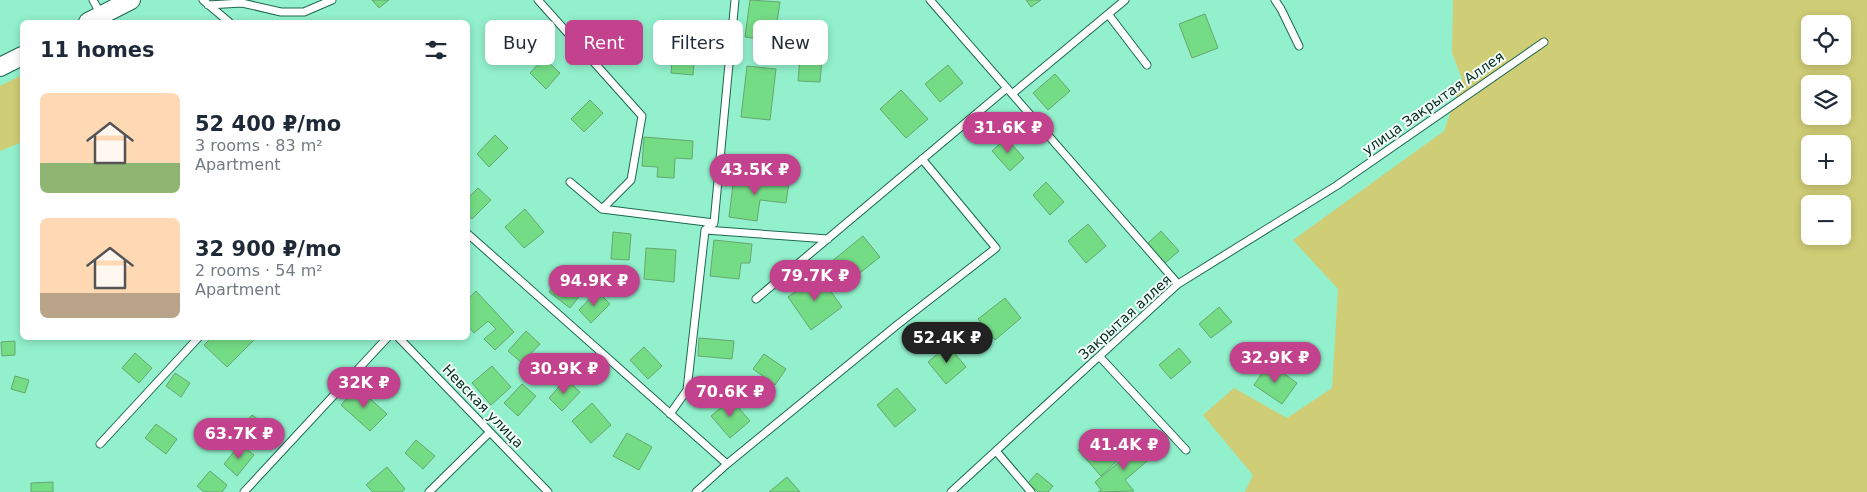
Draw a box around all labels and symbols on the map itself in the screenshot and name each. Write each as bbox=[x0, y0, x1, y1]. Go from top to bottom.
street label: улица Закрытая Аллея bbox=[1359, 48, 1507, 158]
pin: 31.6K ₽ bbox=[962, 112, 1054, 154]
pin: 43.5K ₽ bbox=[709, 154, 801, 196]
pin: 79.7K ₽ bbox=[769, 260, 861, 302]
pin: 94.9K ₽ bbox=[548, 264, 640, 307]
street label: Закрытая аллея bbox=[1075, 271, 1175, 363]
pin: 52.4K ₽ bbox=[901, 322, 993, 364]
pin: 32.9K ₽ bbox=[1229, 342, 1321, 384]
pin: 30.9K ₽ bbox=[518, 352, 610, 395]
street label: Невская улица bbox=[439, 361, 527, 451]
pin: 32K ₽ bbox=[329, 366, 399, 409]
pin: 70.6K ₽ bbox=[684, 376, 776, 418]
pin: 63.7K ₽ bbox=[193, 418, 285, 460]
pin: 41.4K ₽ bbox=[1078, 428, 1170, 471]

